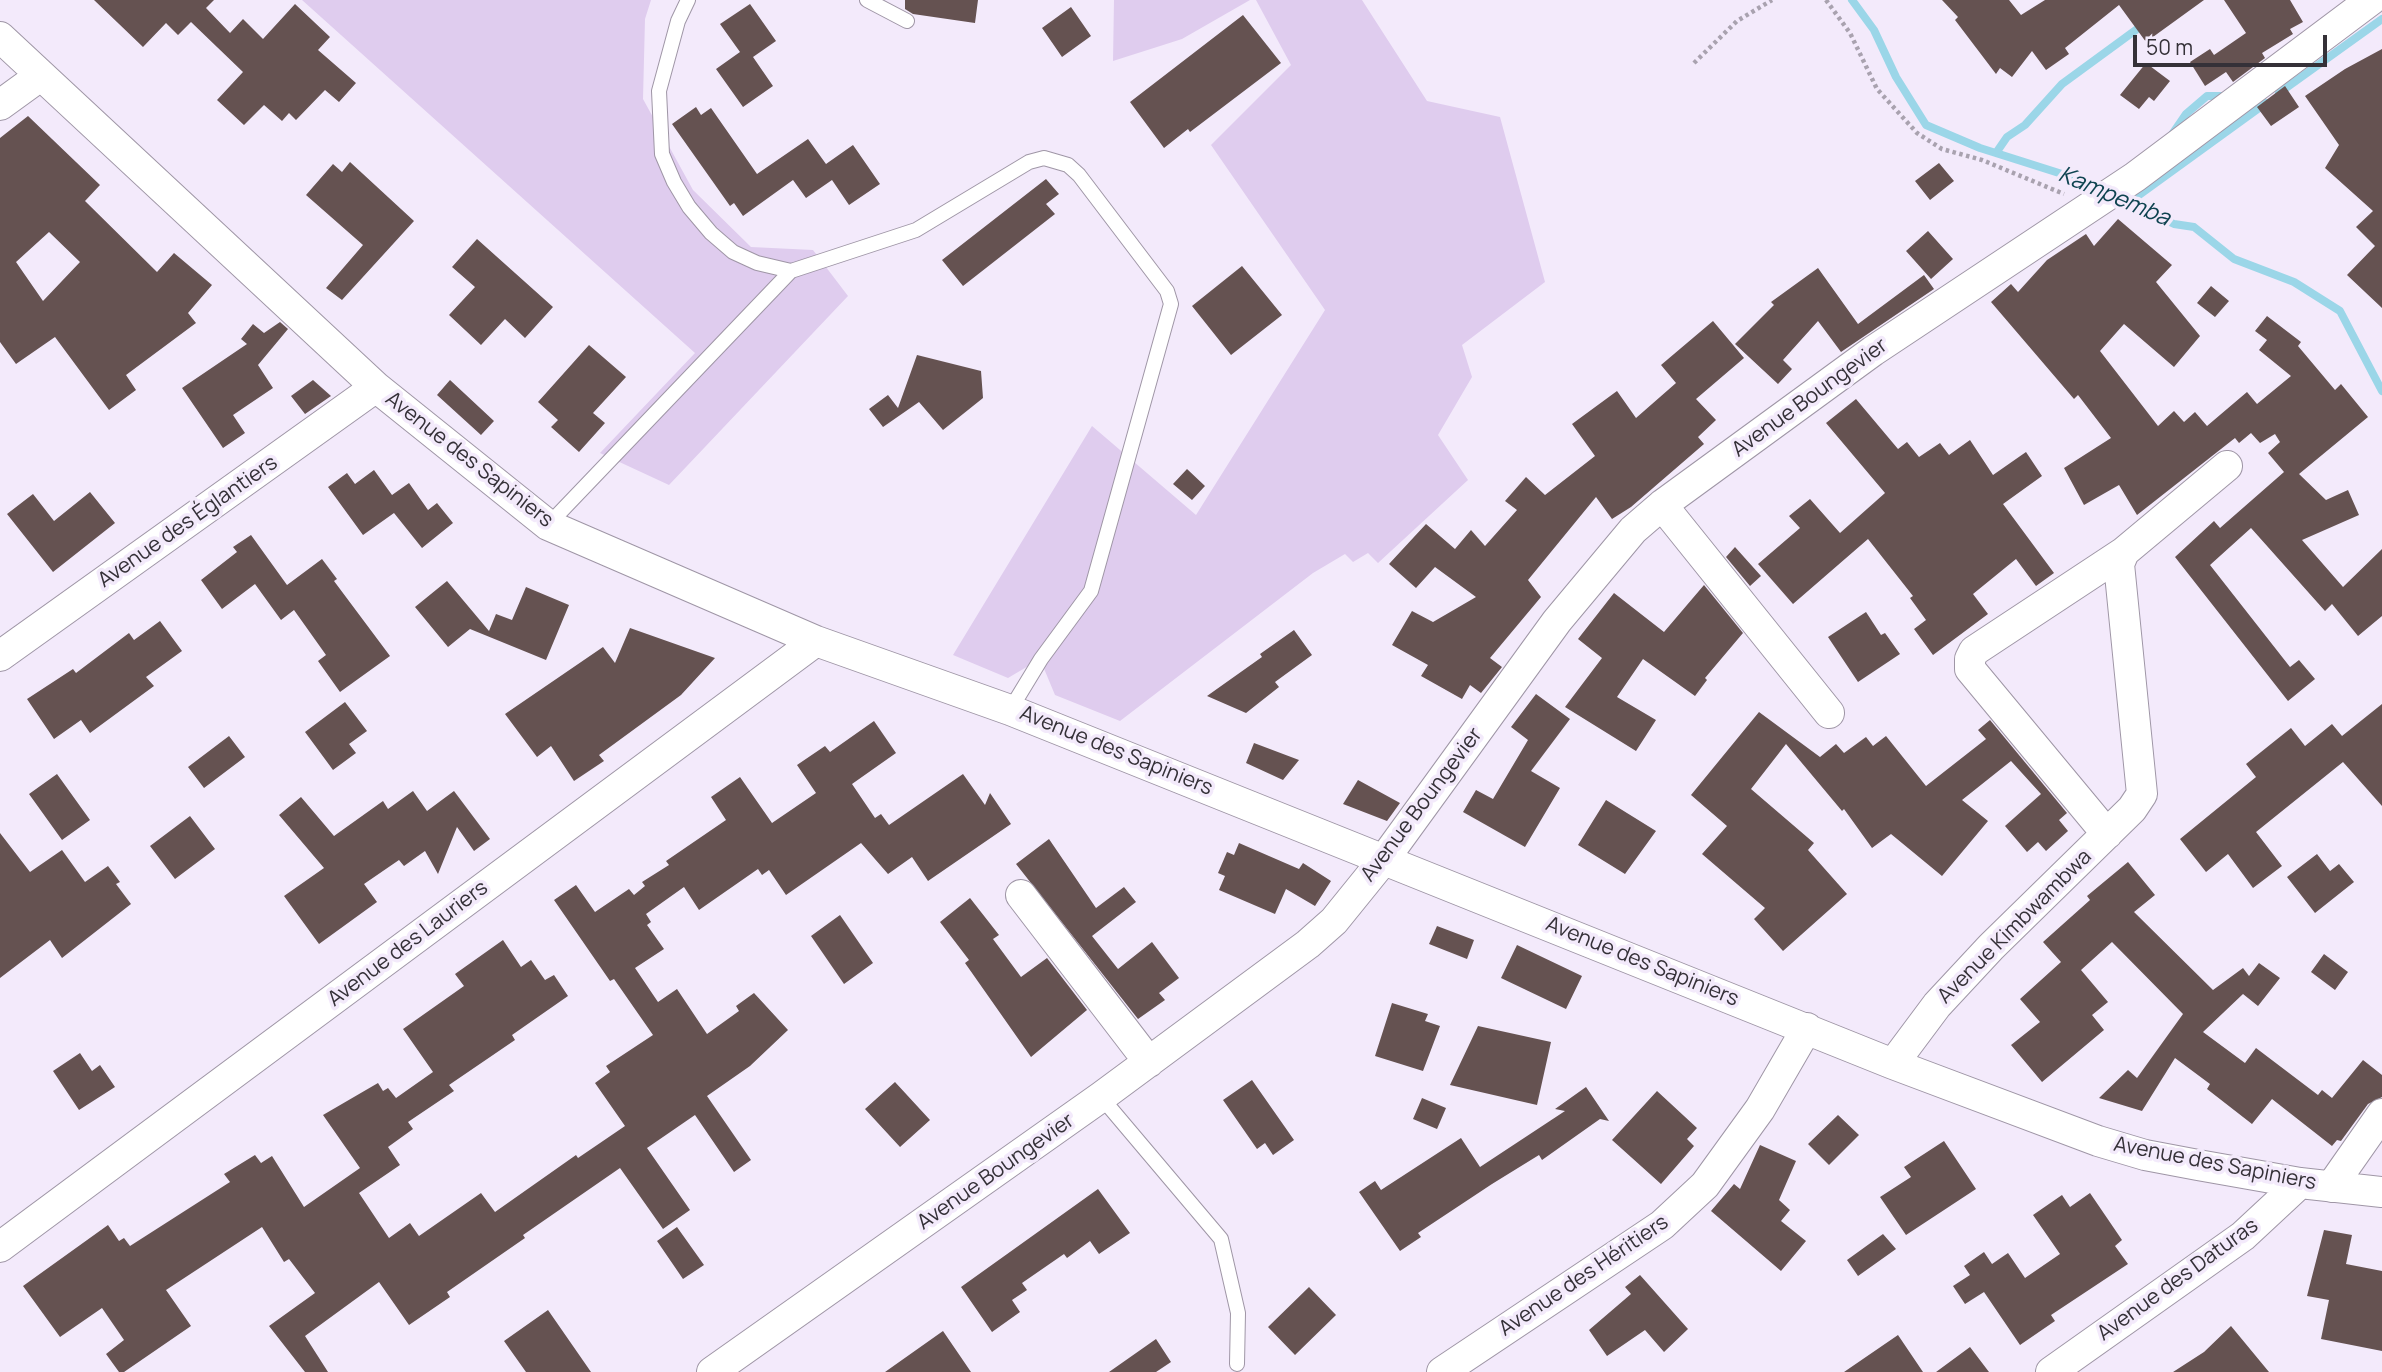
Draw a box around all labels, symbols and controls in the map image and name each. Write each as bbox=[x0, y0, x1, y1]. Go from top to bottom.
scale bar bbox=[2137, 21, 2331, 65]
text: 50 m bbox=[2146, 33, 2193, 61]
water label: Kampemba bbox=[2054, 161, 2174, 233]
street label: Avenue Boungevier bbox=[1727, 333, 1893, 463]
street label: Avenue des Sapiniers bbox=[380, 387, 558, 533]
street label: Avenue des Églantiers bbox=[93, 451, 283, 593]
street label: Avenue des Sapiniers bbox=[1016, 701, 1216, 801]
street label: Avenue Boungevier bbox=[1356, 723, 1488, 887]
street label: Avenue Kimbwambwa bbox=[1933, 845, 2097, 1009]
street label: Avenue des Lauriers bbox=[323, 876, 493, 1012]
street label: Avenue des Sapiniers bbox=[1542, 912, 1742, 1012]
street label: Avenue Boungevier bbox=[913, 1108, 1079, 1236]
street label: Avenue des Sapiniers bbox=[2112, 1132, 2318, 1196]
street label: Avenue des Héritiers bbox=[1494, 1210, 1674, 1342]
street label: Avenue des Daturas bbox=[2093, 1213, 2263, 1347]

